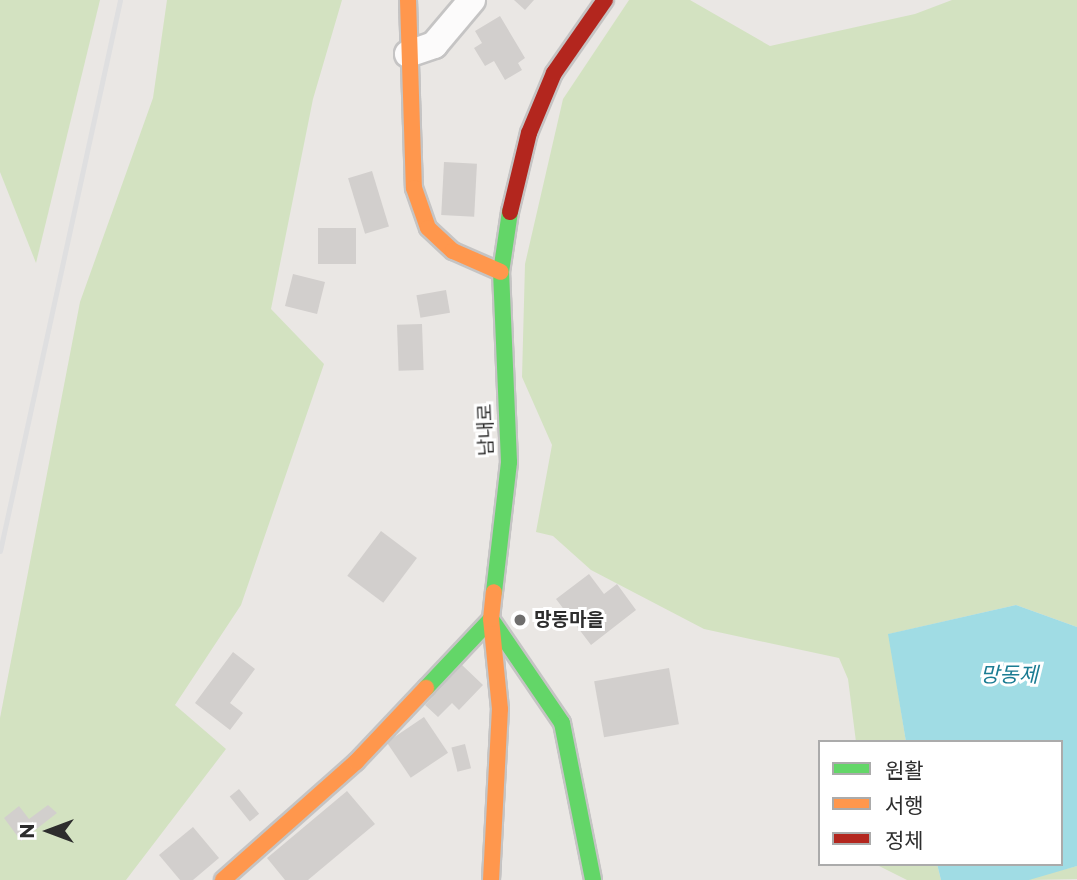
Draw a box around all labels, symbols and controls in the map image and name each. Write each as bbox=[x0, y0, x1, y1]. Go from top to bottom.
street label: 남내로 bbox=[474, 403, 498, 457]
place label: 망동마을 bbox=[534, 609, 604, 631]
marker: 망동마을 bbox=[512, 612, 528, 628]
water label: 망동제 bbox=[980, 662, 1038, 688]
legend bbox=[818, 740, 1063, 866]
text: 원활 bbox=[885, 758, 924, 783]
text: 서행 bbox=[885, 793, 924, 818]
north arrow bbox=[14, 796, 84, 866]
text: N bbox=[16, 823, 39, 839]
text: 정체 bbox=[885, 828, 924, 853]

